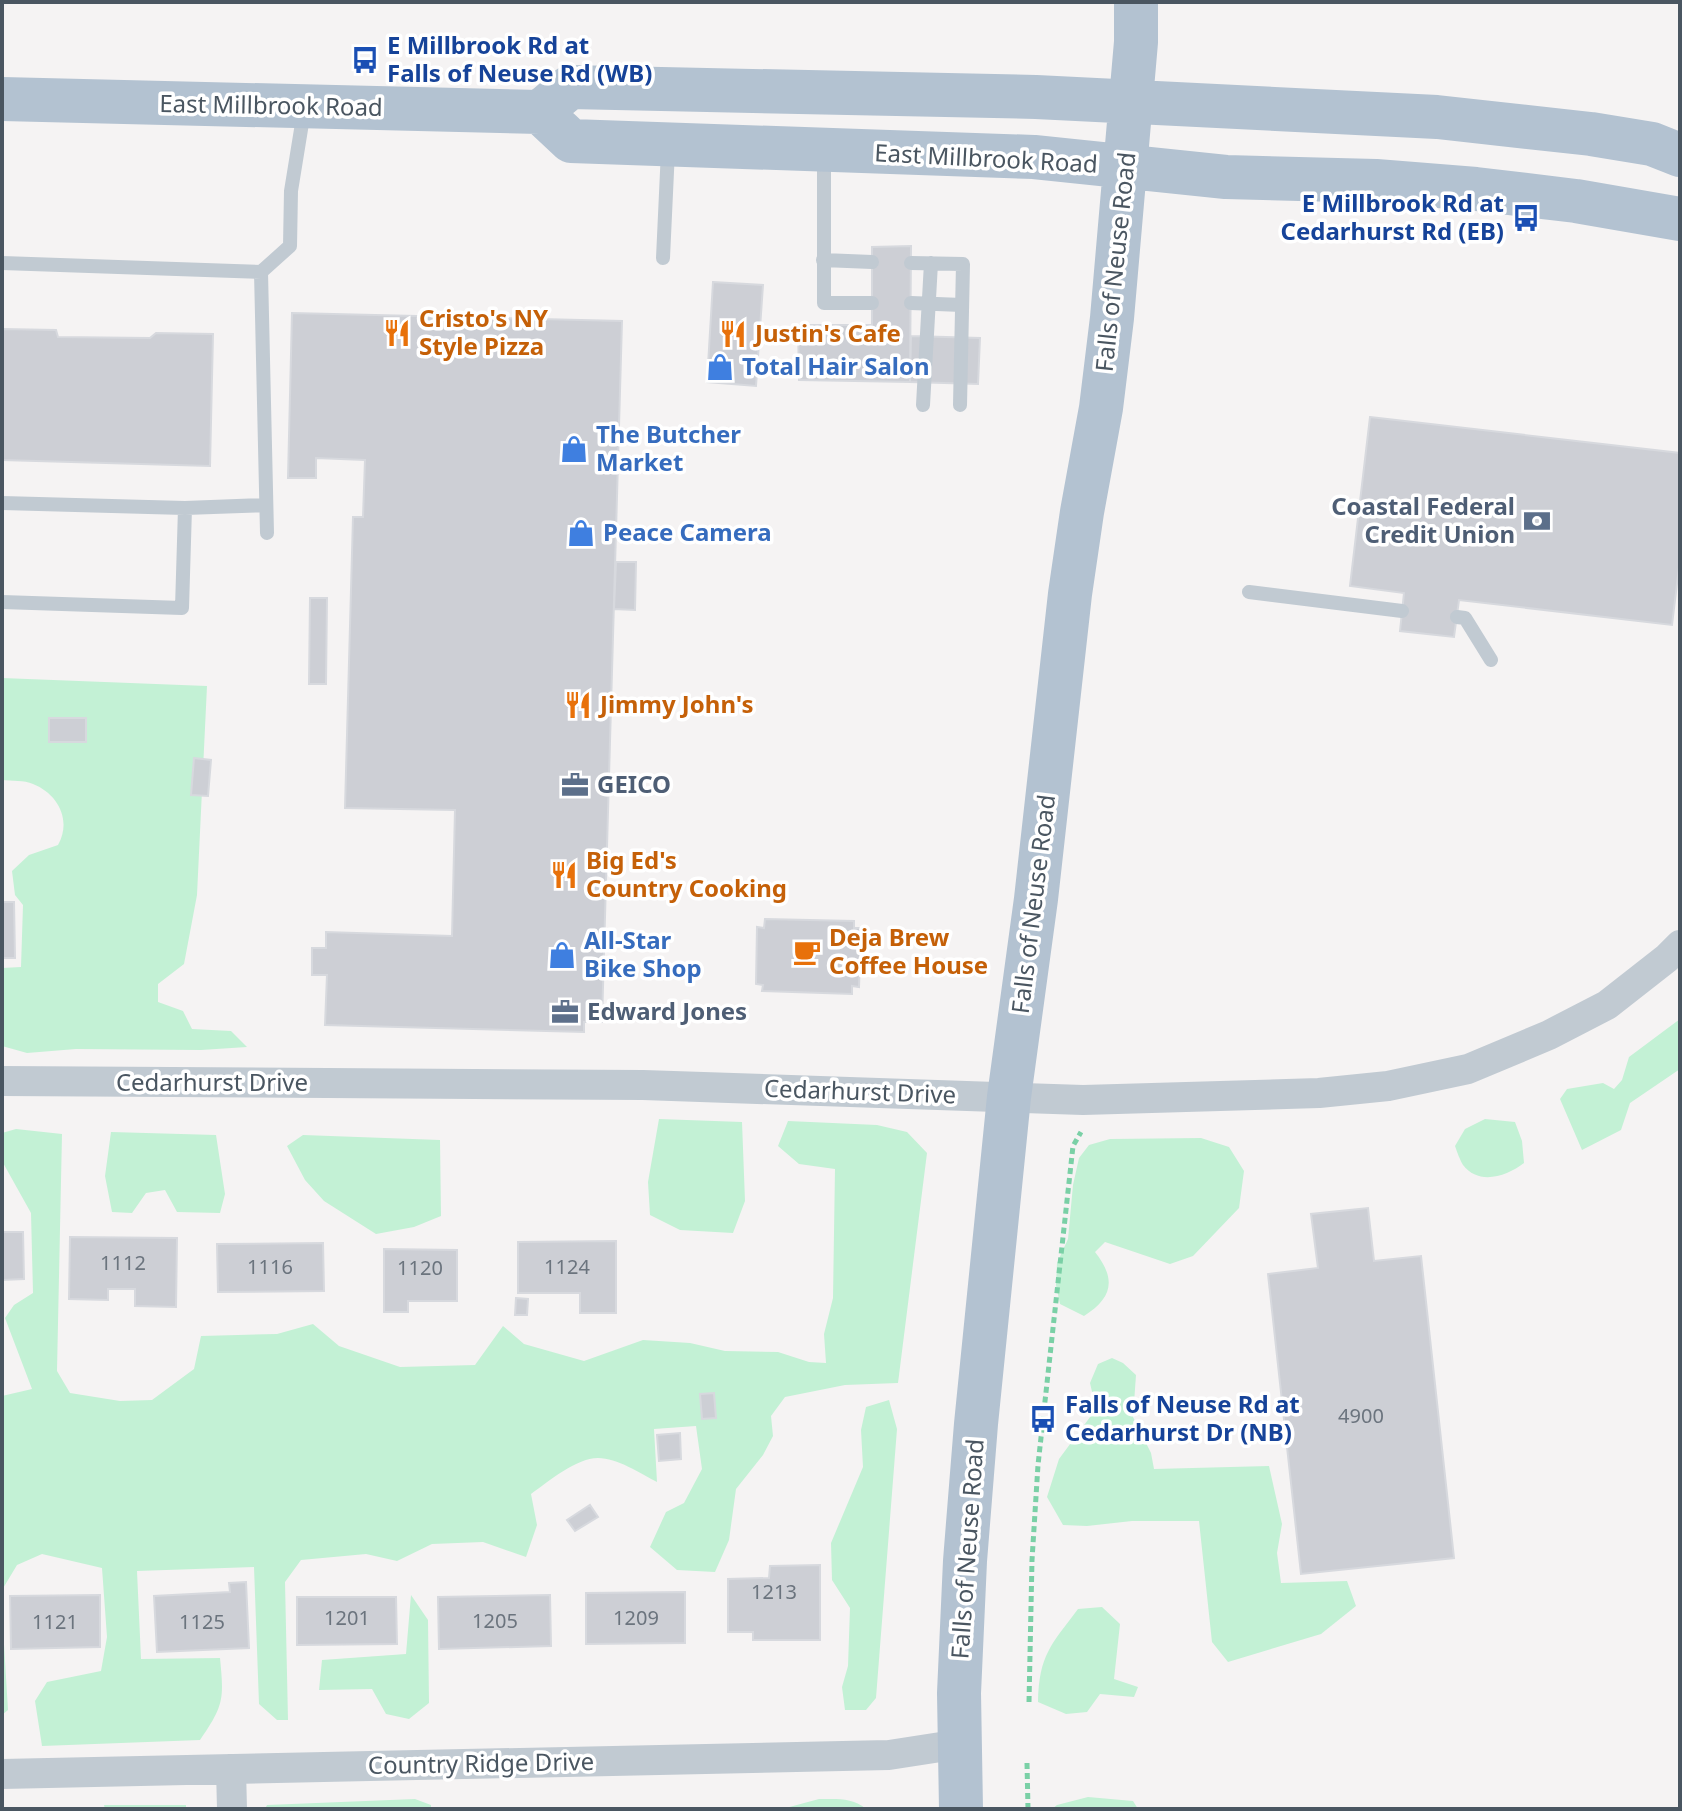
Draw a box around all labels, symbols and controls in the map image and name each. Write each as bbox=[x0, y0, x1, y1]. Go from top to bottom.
place label: E Millbrook Rd at Falls of Neuse Rd (WB) bbox=[387, 28, 652, 89]
bus stop icon: E Millbrook Rd at Falls of Neuse Rd (WB) bbox=[350, 45, 380, 75]
street label: East Millbrook Road bbox=[159, 86, 383, 123]
street label: East Millbrook Road bbox=[874, 135, 1099, 180]
street label: Falls of Neuse Road bbox=[1087, 150, 1142, 373]
place label: E Millbrook Rd at Cedarhurst Rd (EB) bbox=[1281, 186, 1504, 247]
bus stop icon: E Millbrook Rd at Cedarhurst Rd (EB) bbox=[1511, 203, 1541, 233]
place label: Cristo's NY Style Pizza bbox=[419, 301, 549, 362]
place label: Justin's Cafe bbox=[753, 316, 901, 349]
restaurant icon: Cristo's NY Style Pizza bbox=[382, 318, 412, 348]
restaurant icon: Justin's Cafe bbox=[718, 319, 748, 349]
place label: Total Hair Salon bbox=[742, 349, 930, 382]
shop icon: Total Hair Salon bbox=[705, 352, 735, 382]
place label: The Butcher Market bbox=[596, 417, 741, 478]
shop icon: The Butcher Market bbox=[559, 434, 589, 464]
place label: Coastal Federal Credit Union bbox=[1331, 489, 1515, 550]
bank icon: Coastal Federal Credit Union bbox=[1522, 506, 1552, 536]
place label: Peace Camera bbox=[603, 515, 772, 548]
shop icon: Peace Camera bbox=[566, 518, 596, 548]
place label: Jimmy John's bbox=[598, 687, 753, 720]
restaurant icon: Jimmy John's bbox=[563, 690, 593, 720]
place label: GEICO bbox=[597, 767, 671, 800]
office icon: GEICO bbox=[560, 770, 590, 800]
street label: Falls of Neuse Road bbox=[1003, 792, 1062, 1015]
place label: Big Ed's Country Cooking bbox=[586, 843, 787, 904]
restaurant icon: Big Ed's Country Cooking bbox=[549, 860, 579, 890]
place label: Deja Brew Coffee House bbox=[829, 920, 988, 981]
place label: All-Star Bike Shop bbox=[584, 923, 702, 984]
cafe icon: Deja Brew Coffee House bbox=[792, 937, 822, 967]
shop icon: All-Star Bike Shop bbox=[547, 940, 577, 970]
place label: Edward Jones bbox=[587, 994, 747, 1027]
office icon: Edward Jones bbox=[550, 997, 580, 1027]
street label: Cedarhurst Drive bbox=[116, 1065, 308, 1098]
street label: Cedarhurst Drive bbox=[763, 1071, 957, 1110]
house number: 1112 bbox=[100, 1249, 146, 1276]
house number: 1116 bbox=[247, 1253, 293, 1280]
house number: 1124 bbox=[544, 1253, 590, 1280]
house number: 1120 bbox=[397, 1254, 443, 1281]
place label: Falls of Neuse Rd at Cedarhurst Dr (NB) bbox=[1065, 1387, 1300, 1448]
house number: 4900 bbox=[1338, 1402, 1384, 1429]
bus stop icon: Falls of Neuse Rd at Cedarhurst Dr (NB) bbox=[1028, 1404, 1058, 1434]
street label: Falls of Neuse Road bbox=[942, 1438, 991, 1660]
house number: 1213 bbox=[751, 1578, 797, 1605]
house number: 1201 bbox=[324, 1604, 370, 1631]
house number: 1209 bbox=[613, 1604, 659, 1631]
house number: 1205 bbox=[472, 1607, 518, 1634]
house number: 1121 bbox=[32, 1608, 78, 1635]
house number: 1125 bbox=[179, 1608, 225, 1635]
street label: Country Ridge Drive bbox=[368, 1744, 594, 1781]

